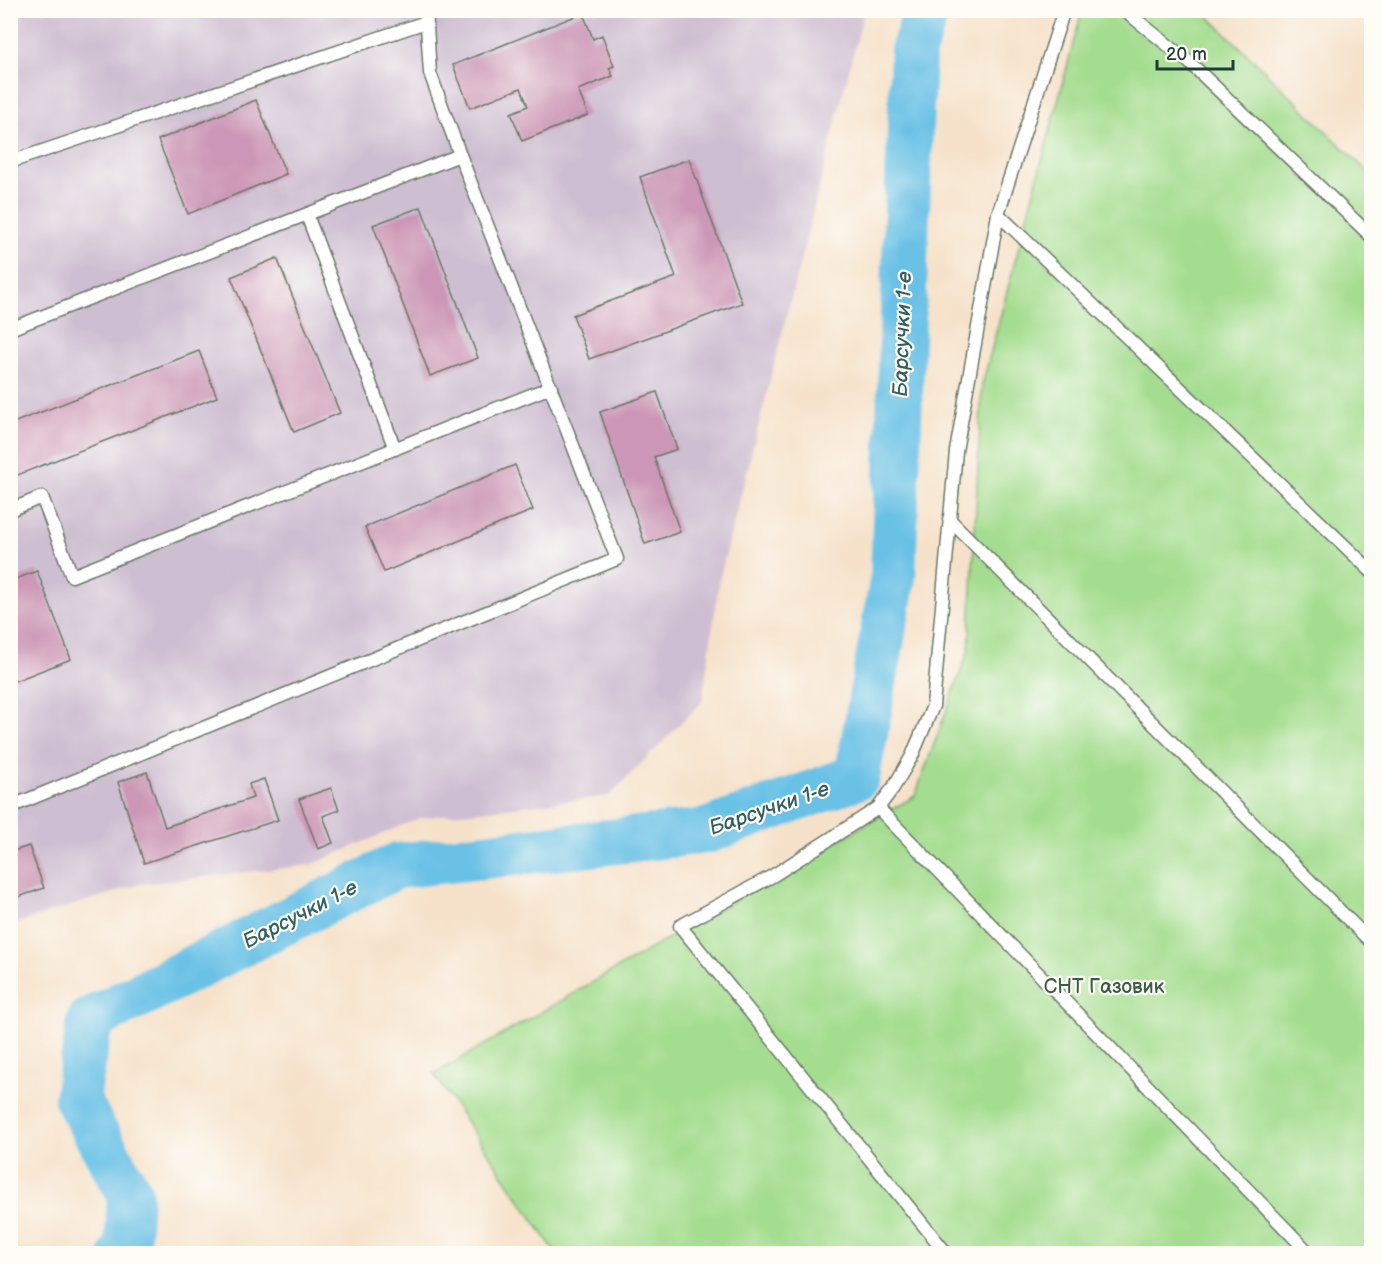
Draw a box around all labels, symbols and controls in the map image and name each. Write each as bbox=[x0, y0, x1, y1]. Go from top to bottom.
scale bar bbox=[1157, 33, 1234, 71]
text: 20 m bbox=[1166, 44, 1207, 65]
water label: Барсучки 1-е bbox=[888, 271, 917, 397]
water label: Барсучки 1-е bbox=[706, 776, 833, 841]
water label: Барсучки 1-е bbox=[239, 875, 362, 954]
park label: СНТ Газовик bbox=[1044, 975, 1165, 999]

